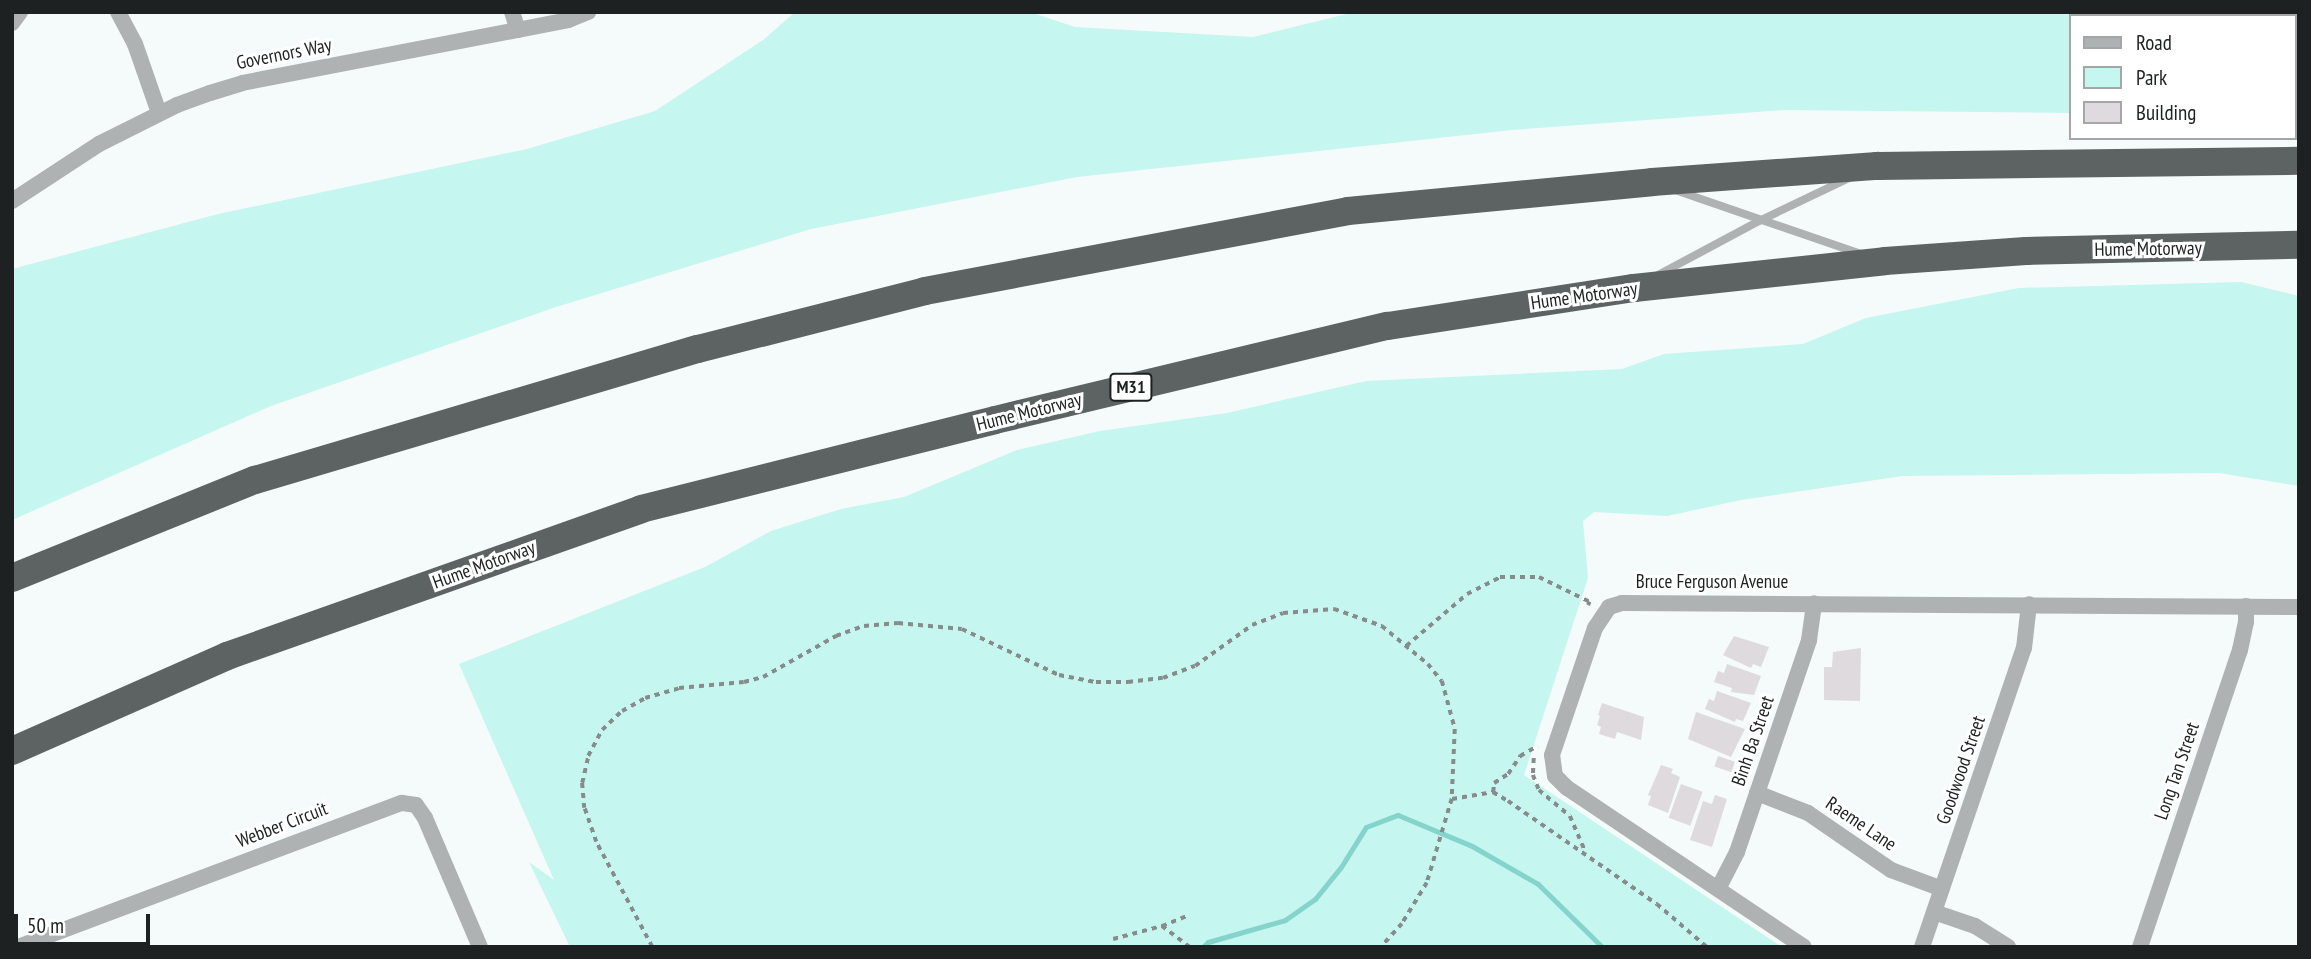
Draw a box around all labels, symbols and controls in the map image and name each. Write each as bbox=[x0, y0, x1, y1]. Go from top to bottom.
legend bbox=[2070, 14, 2297, 140]
text: Road bbox=[2136, 29, 2172, 56]
street label: Governors Way bbox=[234, 34, 334, 74]
text: Park bbox=[2136, 64, 2167, 91]
text: Building bbox=[2136, 99, 2196, 126]
street label: Hume Motorway bbox=[2094, 237, 2202, 261]
street label: Hume Motorway bbox=[1529, 277, 1639, 315]
road number: M31 bbox=[1108, 372, 1154, 402]
street label: Hume Motorway bbox=[974, 388, 1084, 436]
street label: Hume Motorway bbox=[430, 536, 538, 594]
street label: Bruce Ferguson Avenue bbox=[1635, 571, 1789, 593]
street label: Binh Ba Street bbox=[1727, 693, 1779, 789]
street label: Goodwood Street bbox=[1932, 713, 1990, 827]
street label: Long Tan Street bbox=[2150, 719, 2204, 823]
street label: Raeme Lane bbox=[1821, 792, 1901, 856]
street label: Webber Circuit bbox=[233, 797, 331, 853]
scale bar bbox=[18, 900, 154, 944]
text: 50 m bbox=[27, 912, 64, 939]

